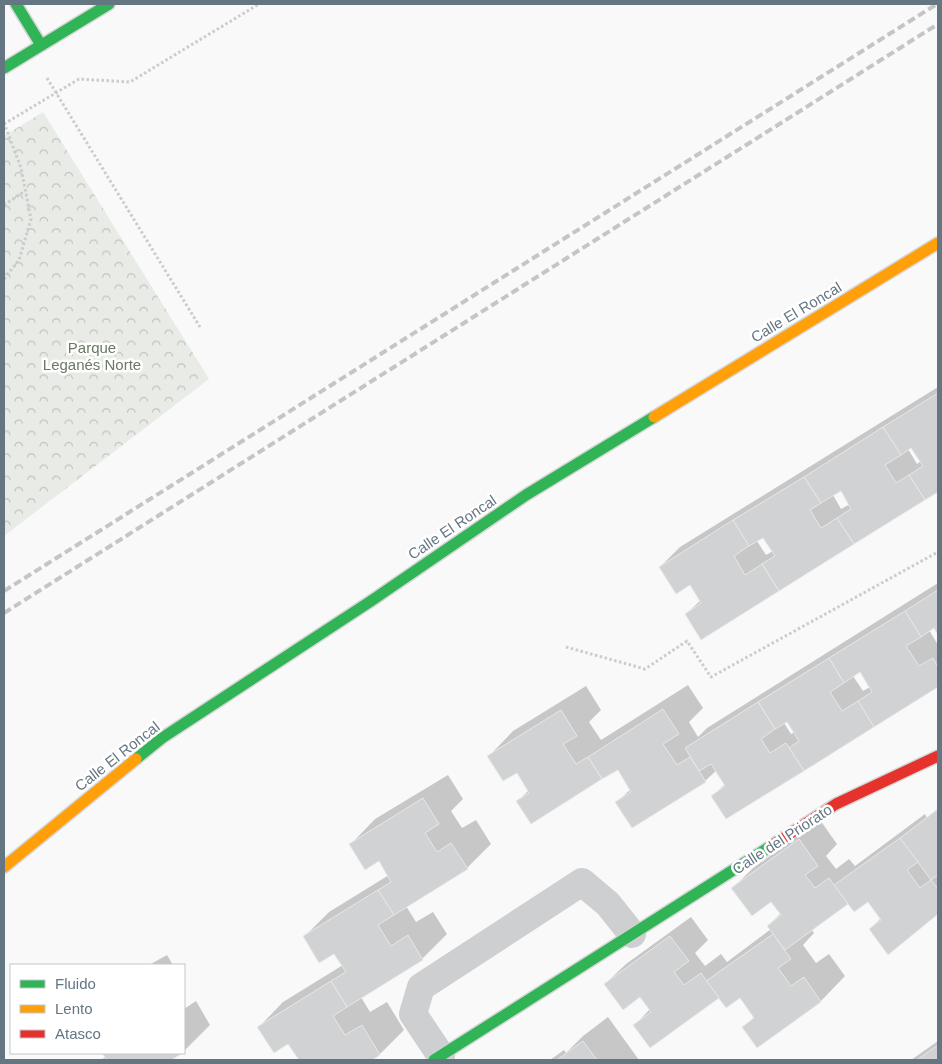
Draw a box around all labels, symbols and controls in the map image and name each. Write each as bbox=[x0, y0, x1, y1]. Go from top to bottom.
street label: Calle El Roncal bbox=[748, 278, 844, 346]
park label: Parque Leganés Norte bbox=[43, 339, 141, 373]
street label: Calle El Roncal bbox=[405, 491, 499, 563]
street label: Calle El Roncal bbox=[71, 718, 163, 794]
street label: Calle del Priorato bbox=[729, 801, 835, 877]
legend bbox=[10, 964, 185, 1054]
text: Fluido bbox=[55, 975, 96, 992]
text: Lento bbox=[55, 1000, 93, 1017]
text: Atasco bbox=[55, 1025, 101, 1042]

